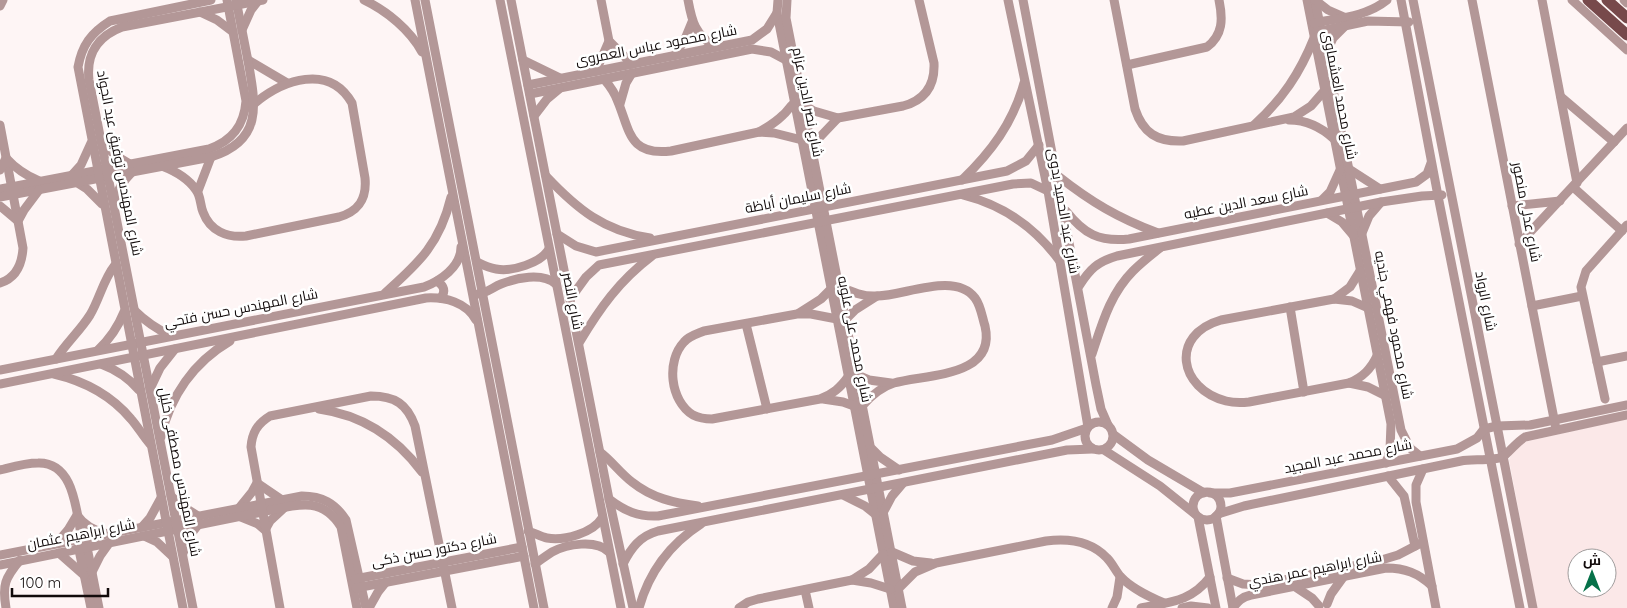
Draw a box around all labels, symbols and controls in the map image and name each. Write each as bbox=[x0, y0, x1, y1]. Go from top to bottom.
street label: شارع محمود عباس العمروى bbox=[574, 21, 738, 69]
street label: شارع محمد العشماوى bbox=[1319, 29, 1361, 161]
street label: شارع نصر الدين عزام bbox=[788, 45, 827, 159]
street label: شارع المهندس توفيق عبد الجواد bbox=[93, 69, 147, 257]
street label: شارع عبد الحميد بدوى bbox=[1044, 147, 1084, 275]
street label: شارع عدلى منصور bbox=[1508, 159, 1546, 264]
street label: شارع سليمان أباظة bbox=[743, 179, 853, 217]
street label: شارع سعد الدين عطيه bbox=[1182, 181, 1310, 223]
street label: شارع محمود فهمي جنديه bbox=[1368, 249, 1417, 401]
street label: شارع الرواد bbox=[1471, 269, 1501, 333]
street label: شارع النصر bbox=[558, 270, 587, 331]
street label: شارع محمد على علوبه bbox=[834, 274, 876, 404]
street label: شارع المهندس حسن فتحي bbox=[163, 284, 320, 335]
street label: شارع المهندس مصطفى خليل bbox=[155, 386, 205, 558]
street label: شارع محمد عبد المجيد bbox=[1282, 435, 1414, 477]
street label: شارع ابراهيم عثمان bbox=[25, 515, 137, 554]
street label: شارع دكتور حسن ذكى bbox=[370, 529, 498, 571]
street label: شارع ابراهيم عمر هندي bbox=[1247, 547, 1384, 594]
north arrow bbox=[1567, 548, 1617, 598]
text: ش bbox=[1583, 551, 1601, 569]
scale bar bbox=[12, 566, 109, 598]
text: 100 m bbox=[20, 573, 61, 592]

